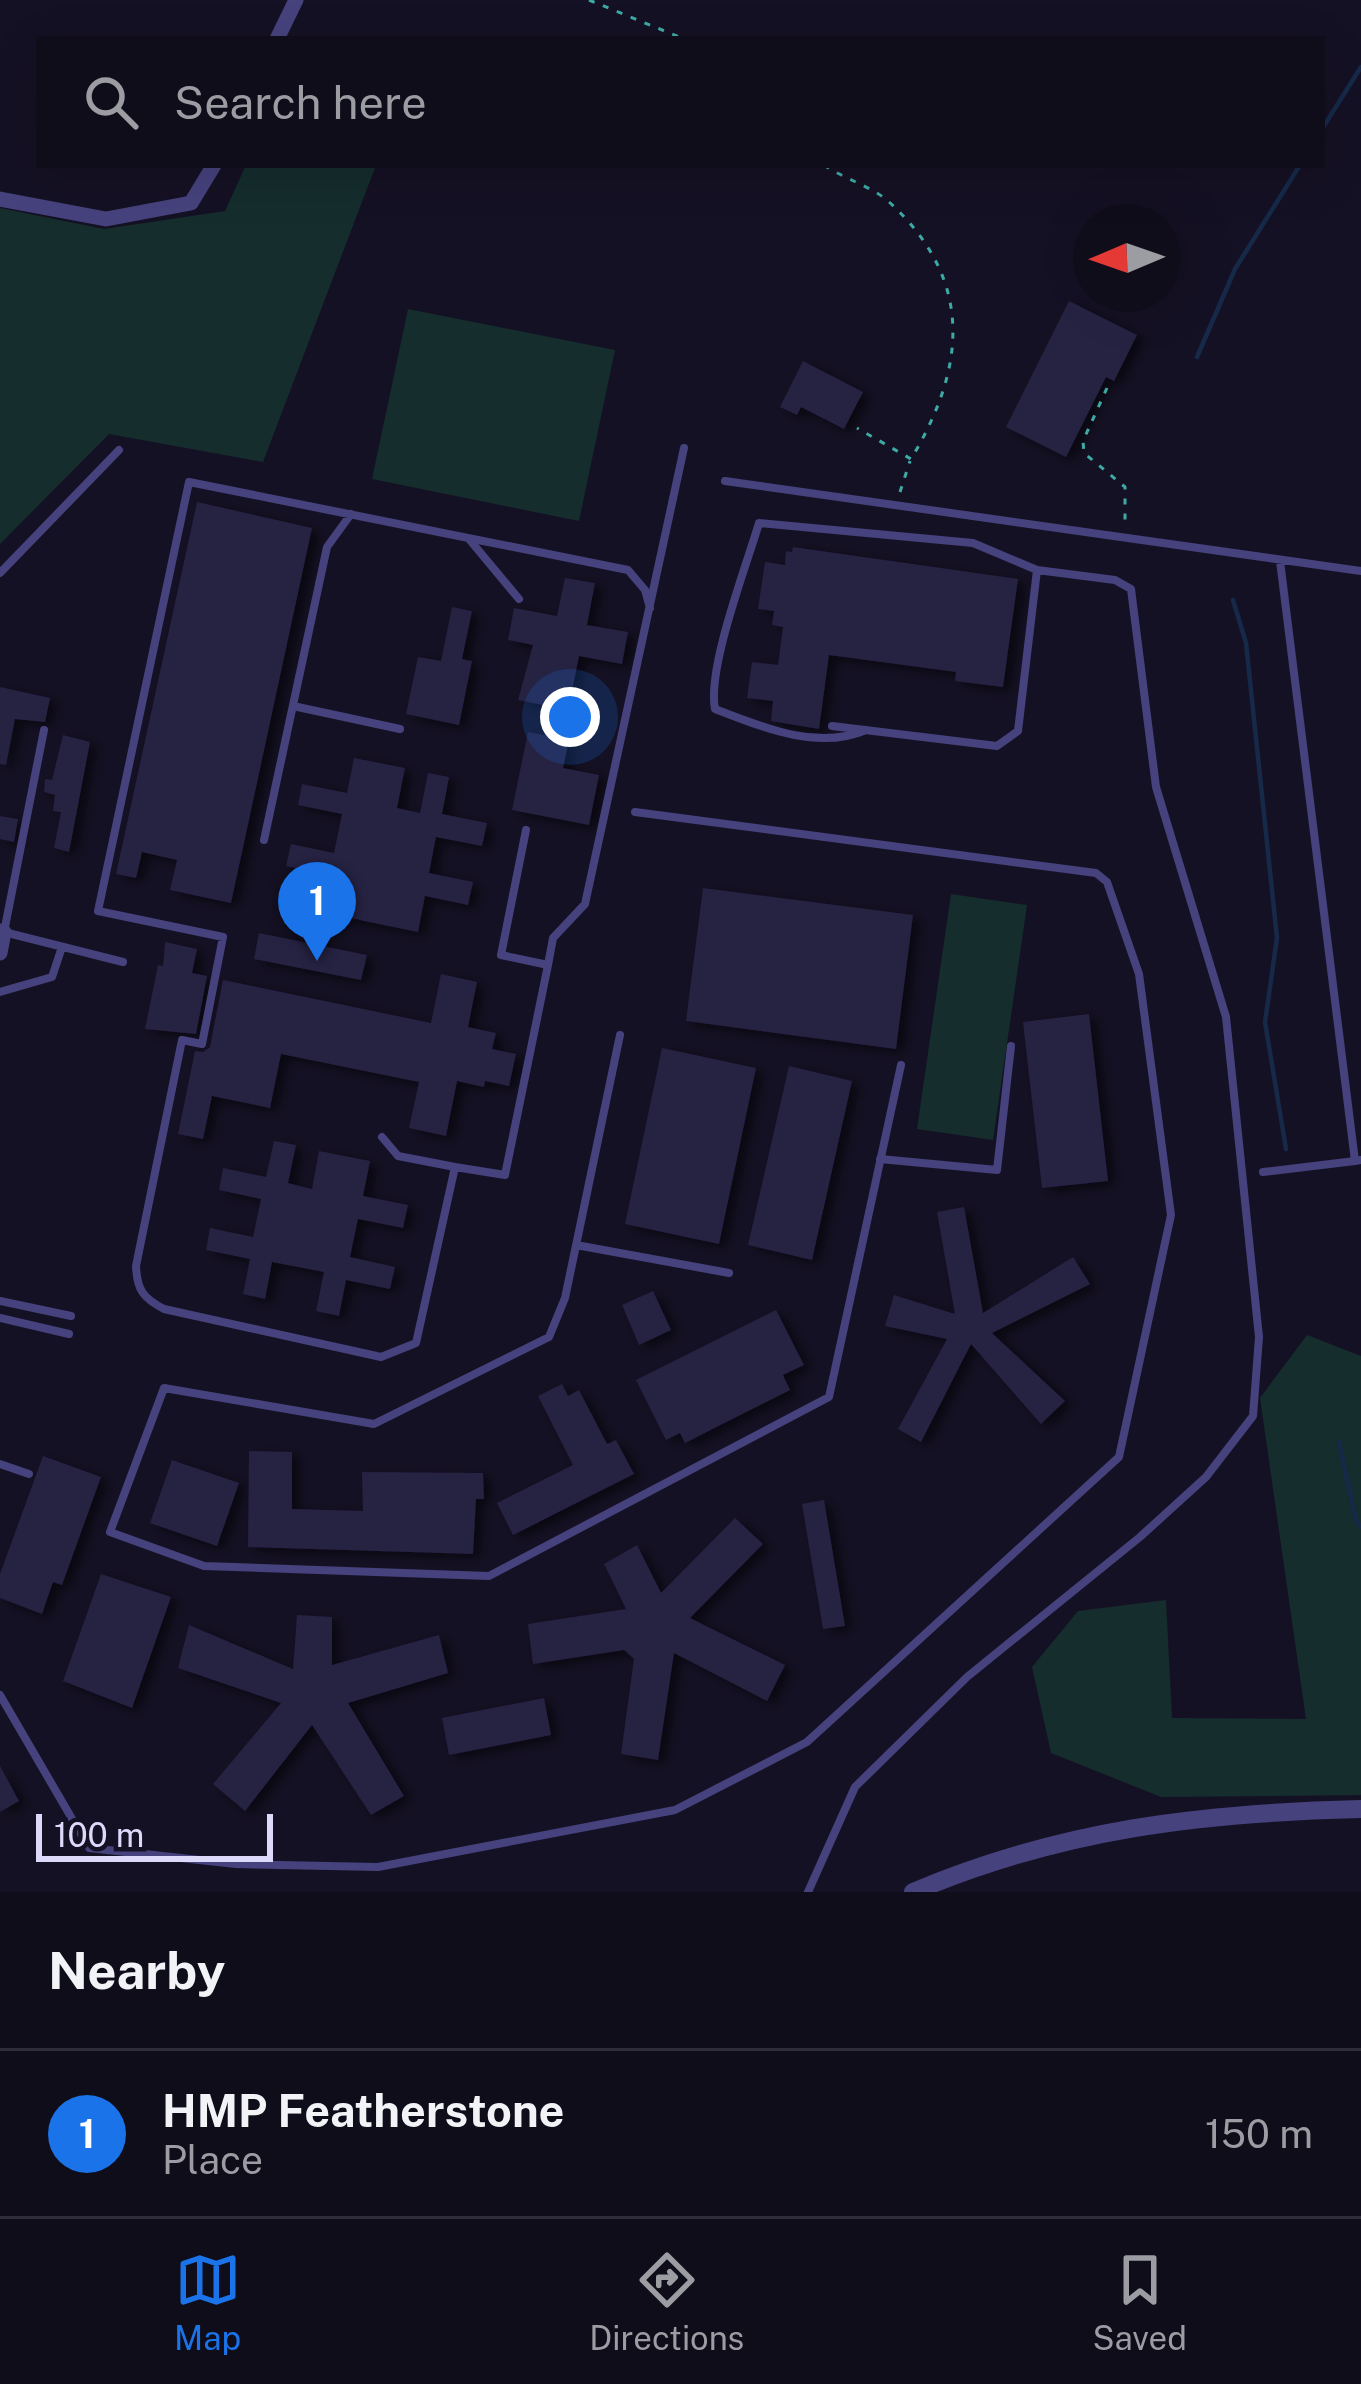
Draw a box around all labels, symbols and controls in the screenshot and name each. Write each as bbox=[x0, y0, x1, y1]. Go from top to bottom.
search box bbox=[36, 36, 1325, 168]
icon: search bbox=[78, 69, 144, 135]
text: Search here bbox=[174, 76, 427, 129]
north arrow bbox=[1073, 204, 1181, 312]
your location bbox=[540, 687, 600, 747]
pin: 1 bbox=[278, 862, 356, 961]
scale bar bbox=[36, 1808, 273, 1861]
text: 100 m bbox=[54, 1816, 144, 1854]
text: Nearby bbox=[48, 1941, 225, 2000]
text: HMP Featherstone bbox=[162, 2084, 565, 2137]
text: 1 bbox=[79, 2111, 95, 2157]
text: 150 m bbox=[1205, 2111, 1313, 2157]
text: Place bbox=[162, 2137, 263, 2183]
tab: Map bbox=[174, 2247, 241, 2357]
tab: Directions bbox=[589, 2247, 744, 2357]
tab: Saved bbox=[1093, 2247, 1187, 2357]

